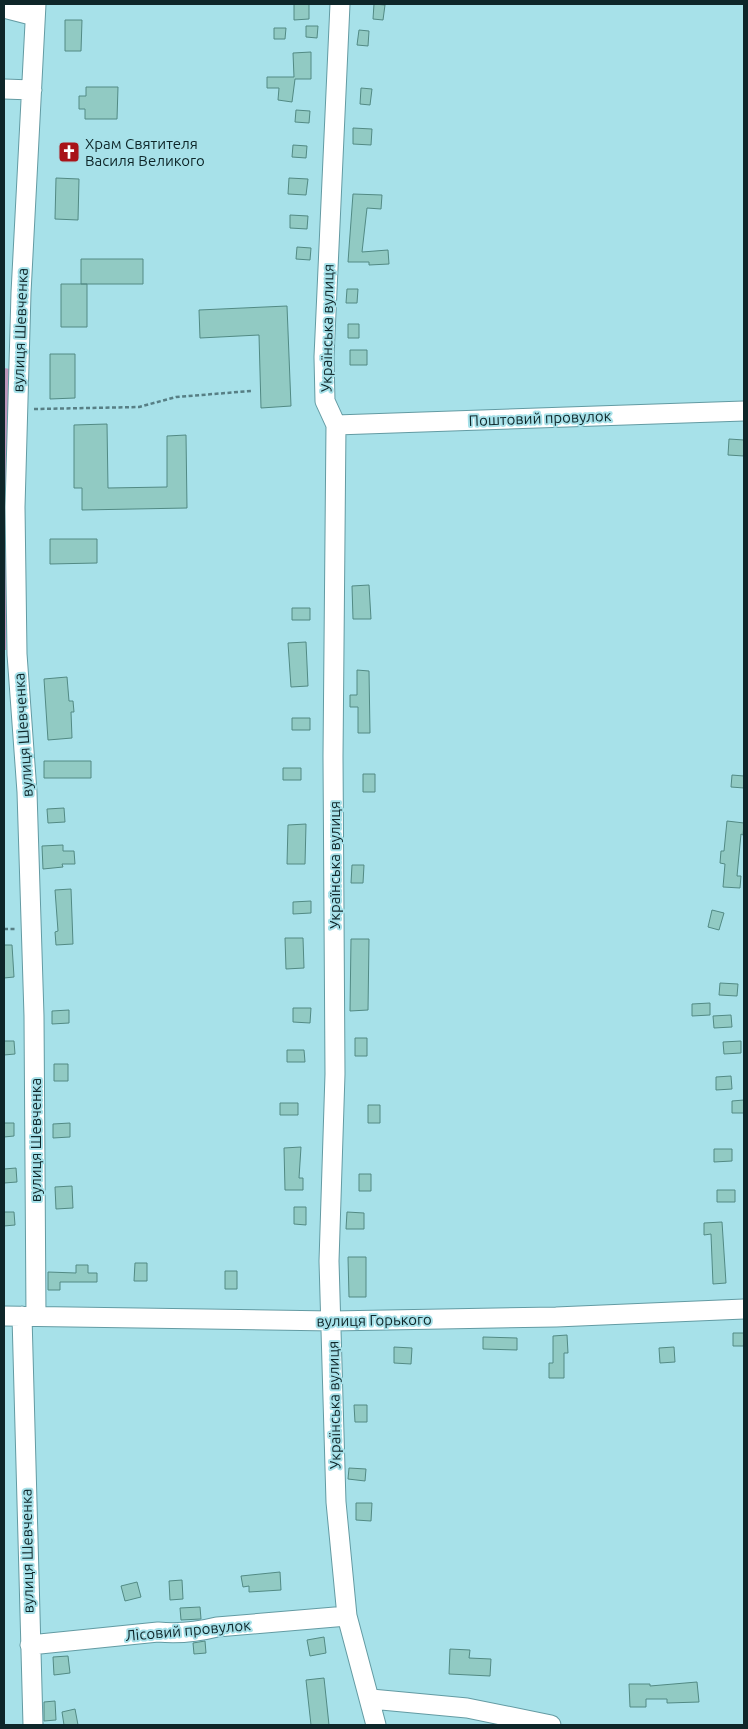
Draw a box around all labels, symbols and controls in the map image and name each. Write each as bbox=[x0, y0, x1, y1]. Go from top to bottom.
place label: Храм Святителя Василя Великого bbox=[85, 135, 205, 169]
church icon: Храм Святителя Василя Великого bbox=[57, 140, 81, 164]
street label: Українська вулиця bbox=[317, 264, 337, 392]
street label: вулиця Шевченка bbox=[9, 267, 31, 393]
street label: Поштовий провулок bbox=[468, 407, 612, 429]
street label: вулиця Шевченка bbox=[10, 672, 36, 798]
street label: Українська вулиця bbox=[326, 801, 343, 929]
street label: вулиця Шевченка bbox=[27, 1078, 44, 1202]
street label: вулиця Горького bbox=[316, 1310, 432, 1330]
street label: Українська вулиця bbox=[324, 1341, 344, 1469]
street label: вулиця Шевченка bbox=[17, 1489, 37, 1613]
street label: Лісовий провулок bbox=[125, 1616, 252, 1644]

